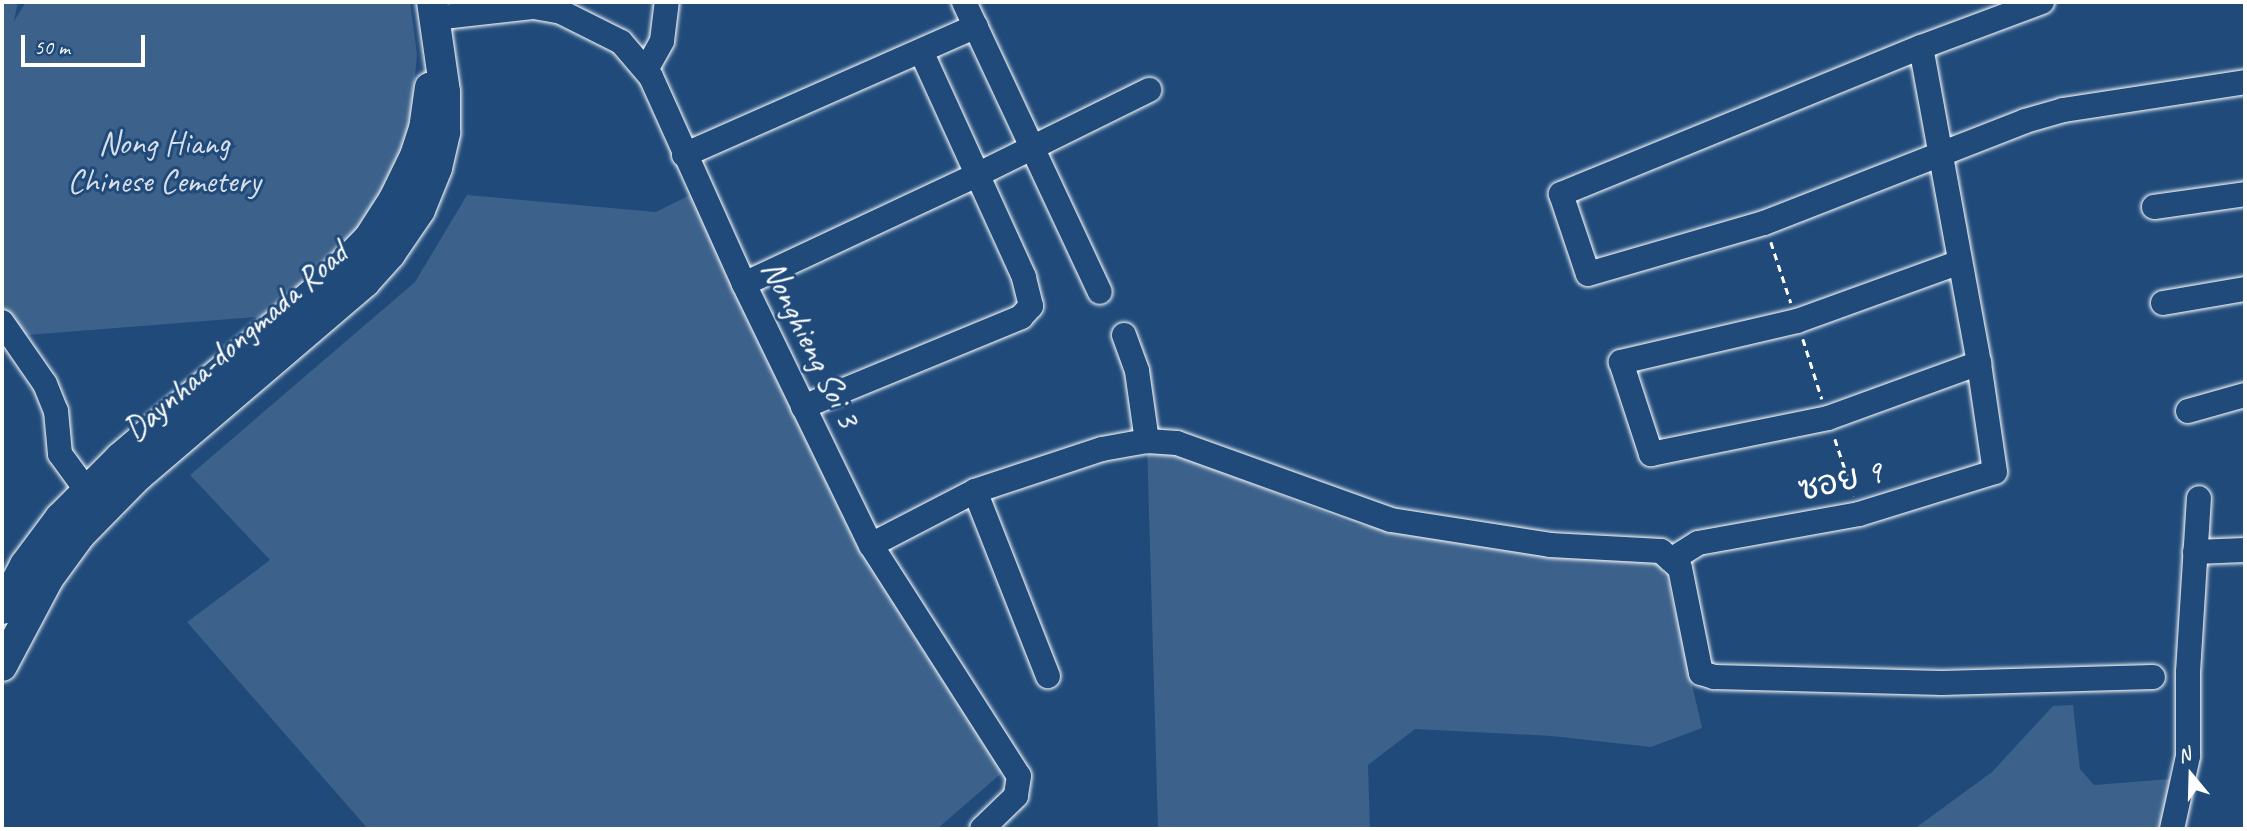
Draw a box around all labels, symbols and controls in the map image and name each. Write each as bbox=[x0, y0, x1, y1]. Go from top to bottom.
scale bar bbox=[24, 21, 149, 65]
text: 50 m bbox=[34, 34, 70, 60]
park label: Nong Hiang Chinese Cemetery bbox=[68, 124, 260, 202]
street label: Daynhaa-dongmada Road bbox=[116, 234, 356, 450]
street label: Nonghieng Soi 3 bbox=[753, 254, 867, 434]
street label: ซอย 9 bbox=[1794, 452, 1886, 510]
north arrow bbox=[2156, 740, 2226, 810]
text: N bbox=[2175, 742, 2194, 768]

